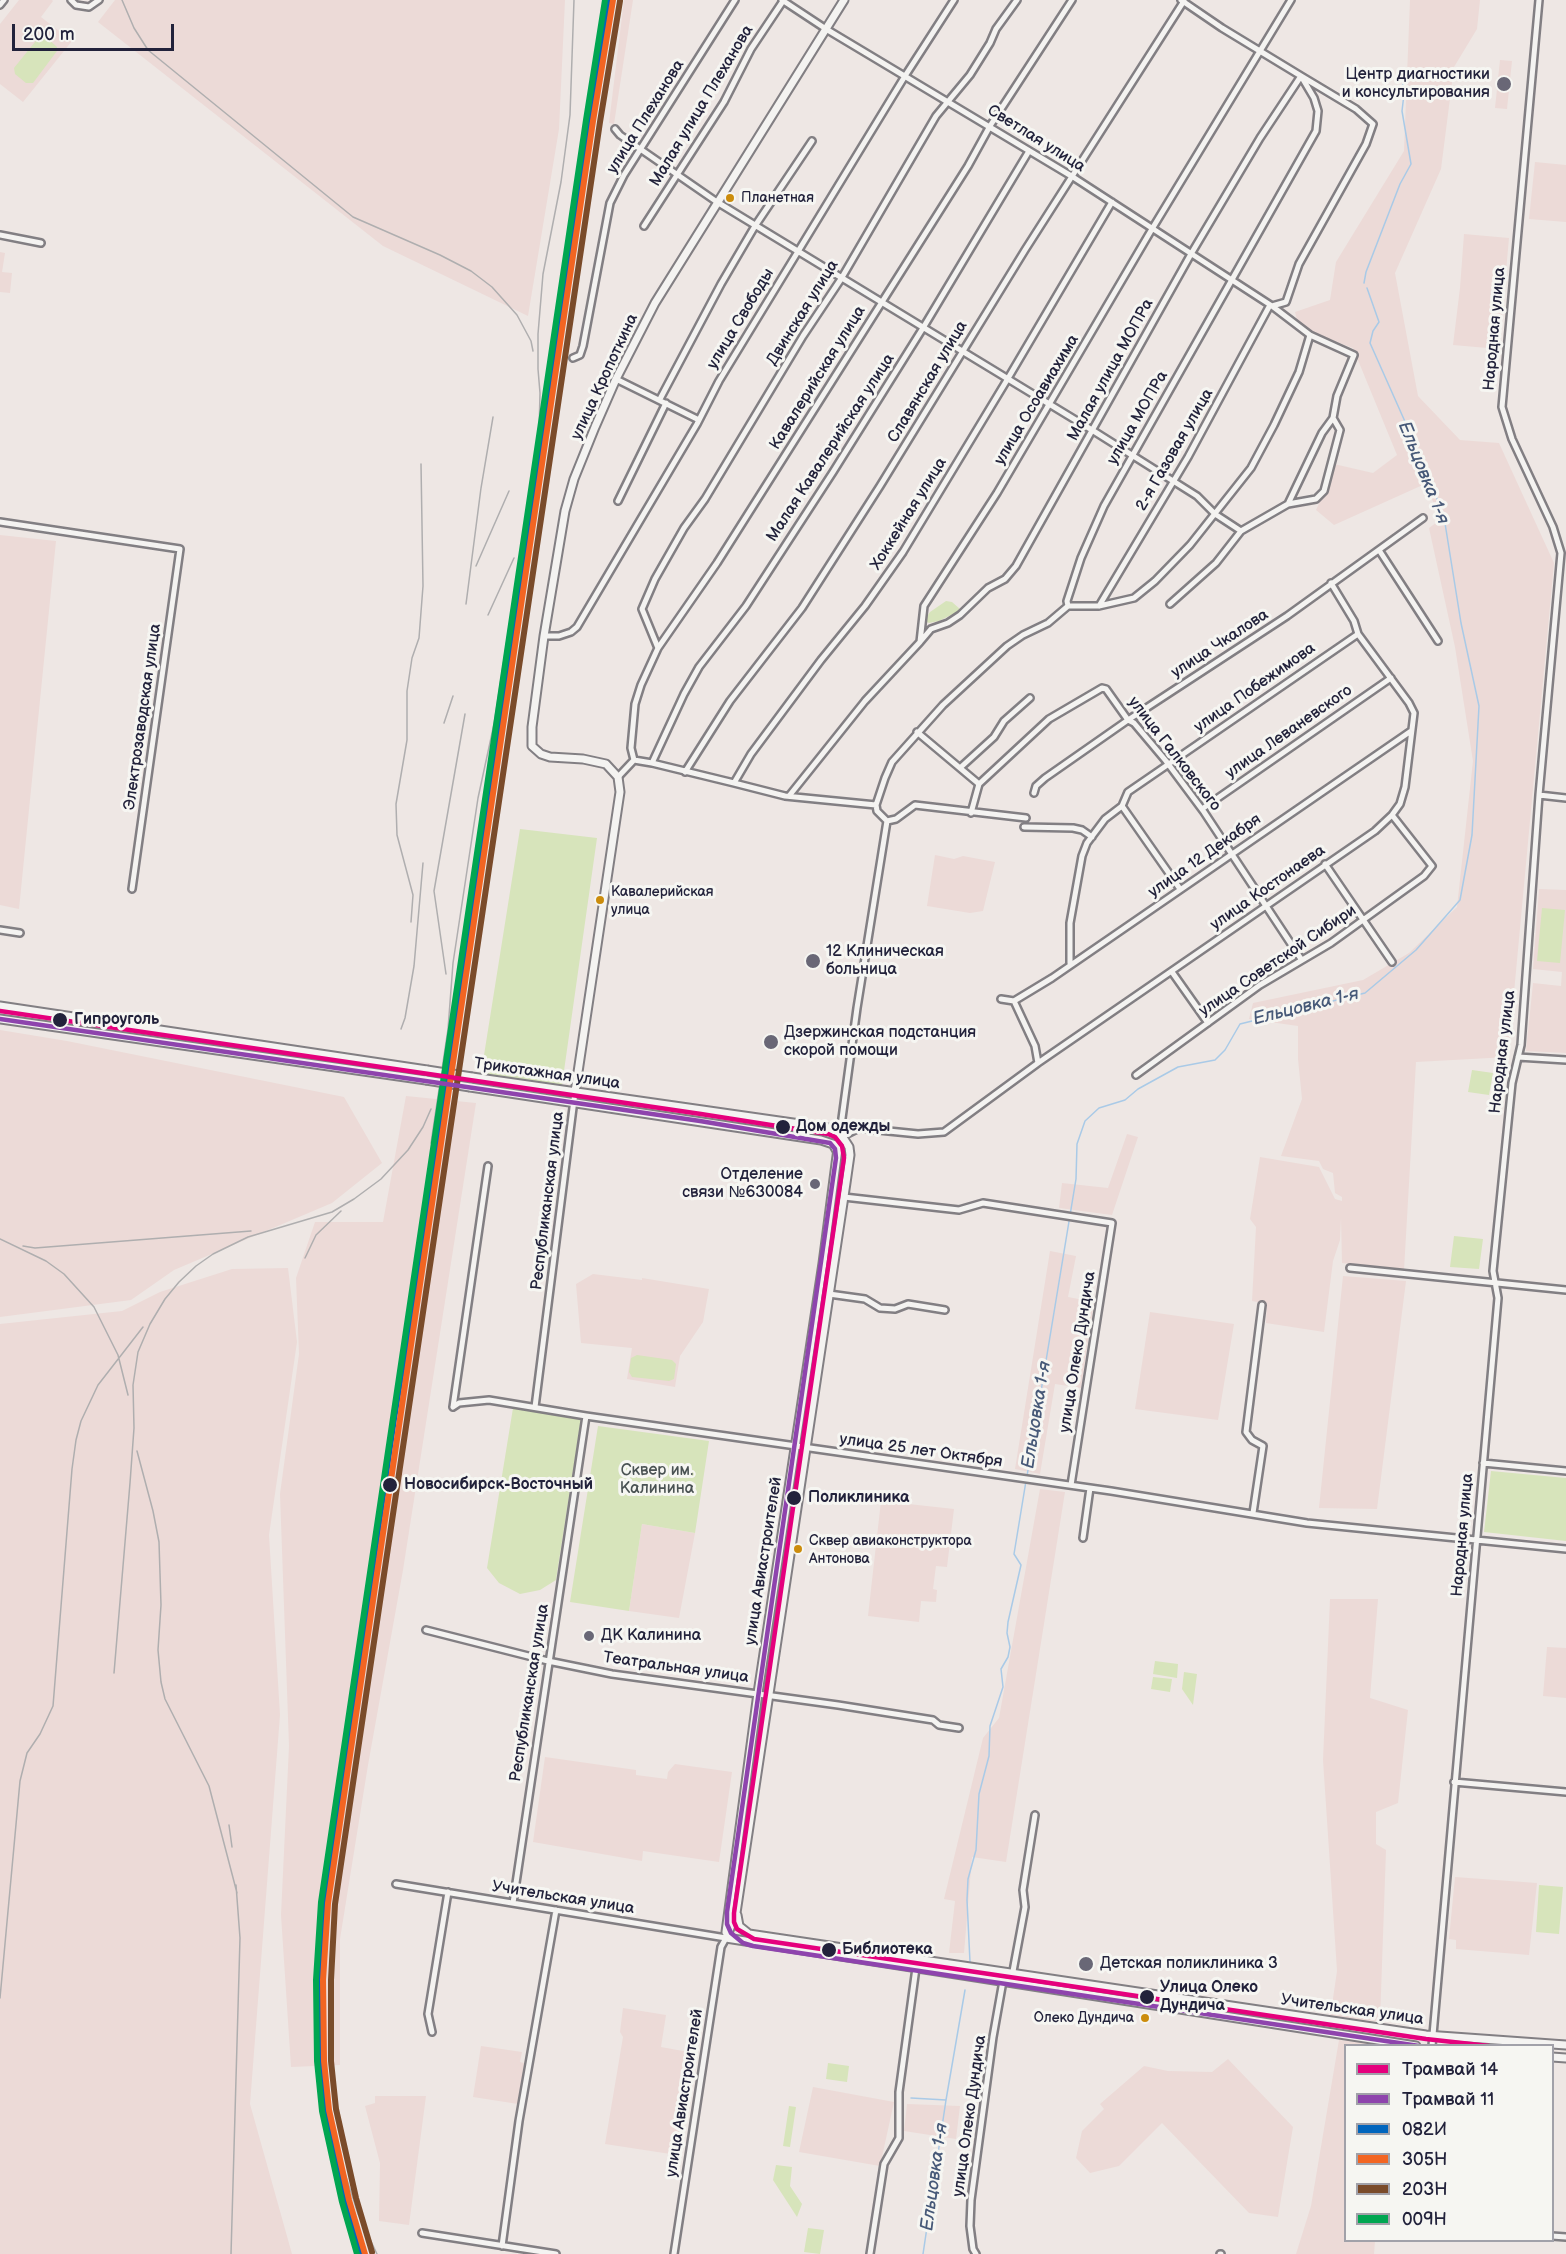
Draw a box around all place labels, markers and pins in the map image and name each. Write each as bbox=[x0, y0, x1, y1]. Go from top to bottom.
place label: Центр диагностики и консультирования bbox=[1342, 65, 1490, 103]
marker: Центр диагностики и консультирования bbox=[1495, 75, 1513, 93]
place label: Планетная bbox=[741, 190, 814, 206]
marker: Планетная bbox=[724, 192, 736, 204]
place label: Кавалерийская улица bbox=[611, 884, 713, 916]
marker: Кавалерийская улица bbox=[594, 894, 606, 906]
place label: 12 Клиническая больница bbox=[826, 942, 944, 980]
marker: 12 Клиническая больница bbox=[804, 952, 822, 970]
place label: Гипроуголь bbox=[74, 1010, 159, 1030]
marker: Гипроуголь bbox=[51, 1011, 69, 1029]
place label: Дзержинская подстанция скорой помощи bbox=[784, 1023, 976, 1061]
marker: Дзержинская подстанция скорой помощи bbox=[762, 1033, 780, 1051]
place label: Дом одежды bbox=[796, 1117, 890, 1137]
marker: Дом одежды bbox=[774, 1118, 792, 1136]
place label: Отделение связи №630084 bbox=[682, 1165, 803, 1203]
marker: Отделение связи №630084 bbox=[808, 1177, 822, 1191]
place label: Новосибирск-Восточный bbox=[404, 1475, 593, 1495]
marker: Новосибирск-Восточный bbox=[381, 1476, 399, 1494]
place label: Поликлиника bbox=[808, 1488, 909, 1508]
marker: Поликлиника bbox=[785, 1489, 803, 1507]
place label: Сквер авиаконструктора Антонова bbox=[809, 1533, 972, 1565]
marker: Сквер авиаконструктора Антонова bbox=[792, 1543, 804, 1555]
place label: ДК Калинина bbox=[601, 1626, 701, 1646]
marker: ДК Калинина bbox=[582, 1629, 596, 1643]
place label: Библиотека bbox=[842, 1940, 932, 1960]
marker: Библиотека bbox=[820, 1941, 838, 1959]
place label: Детская поликлиника 3 bbox=[1100, 1954, 1278, 1974]
marker: Детская поликлиника 3 bbox=[1077, 1955, 1095, 1973]
place label: Улица Олеко Дундича bbox=[1160, 1978, 1258, 2016]
marker: Улица Олеко Дундича bbox=[1138, 1988, 1156, 2006]
place label: Олеко Дундича bbox=[1034, 2010, 1134, 2026]
marker: Олеко Дундича bbox=[1139, 2012, 1151, 2024]

